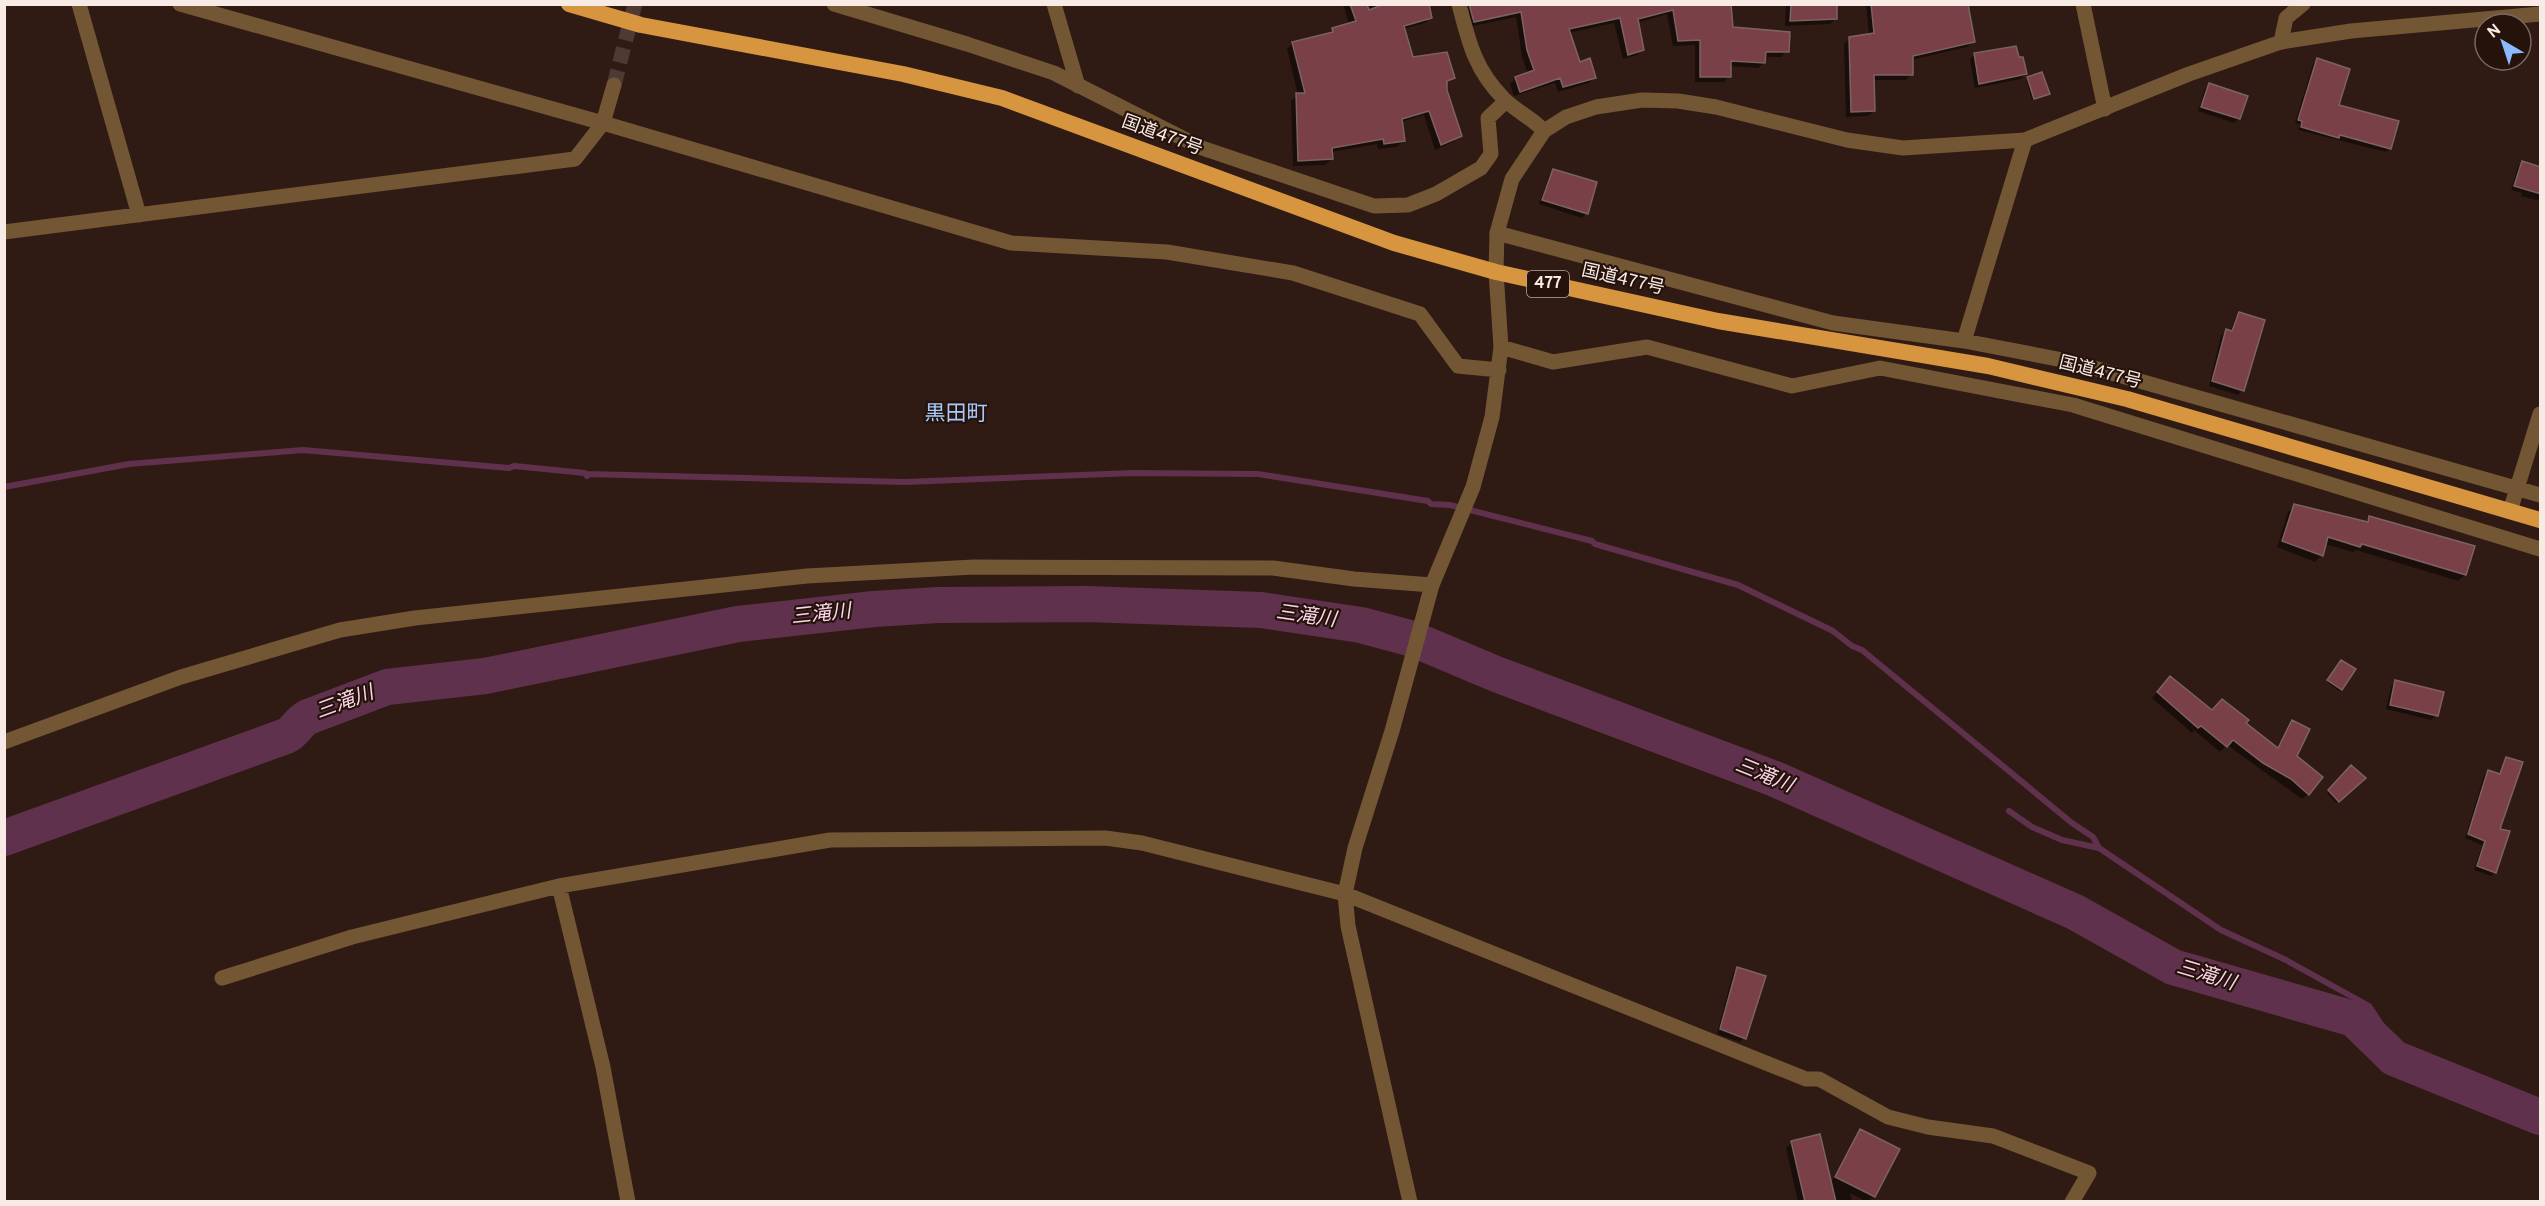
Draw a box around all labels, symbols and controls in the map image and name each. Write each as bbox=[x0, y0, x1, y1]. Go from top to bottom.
north arrow bbox=[2473, 12, 2533, 72]
text: N bbox=[2484, 21, 2506, 43]
street label: 国道477号 bbox=[1118, 111, 1206, 161]
street label: 国道477号 bbox=[1579, 259, 1667, 301]
road number: 477 bbox=[1527, 271, 1569, 297]
street label: 国道477号 bbox=[2056, 352, 2144, 394]
district label: 黒田町 bbox=[925, 401, 988, 428]
water label: 三滝川 bbox=[790, 599, 854, 631]
water label: 三滝川 bbox=[1274, 600, 1339, 634]
water label: 三滝川 bbox=[312, 680, 380, 725]
water label: 三滝川 bbox=[1731, 753, 1799, 800]
water label: 三滝川 bbox=[2174, 955, 2240, 998]

